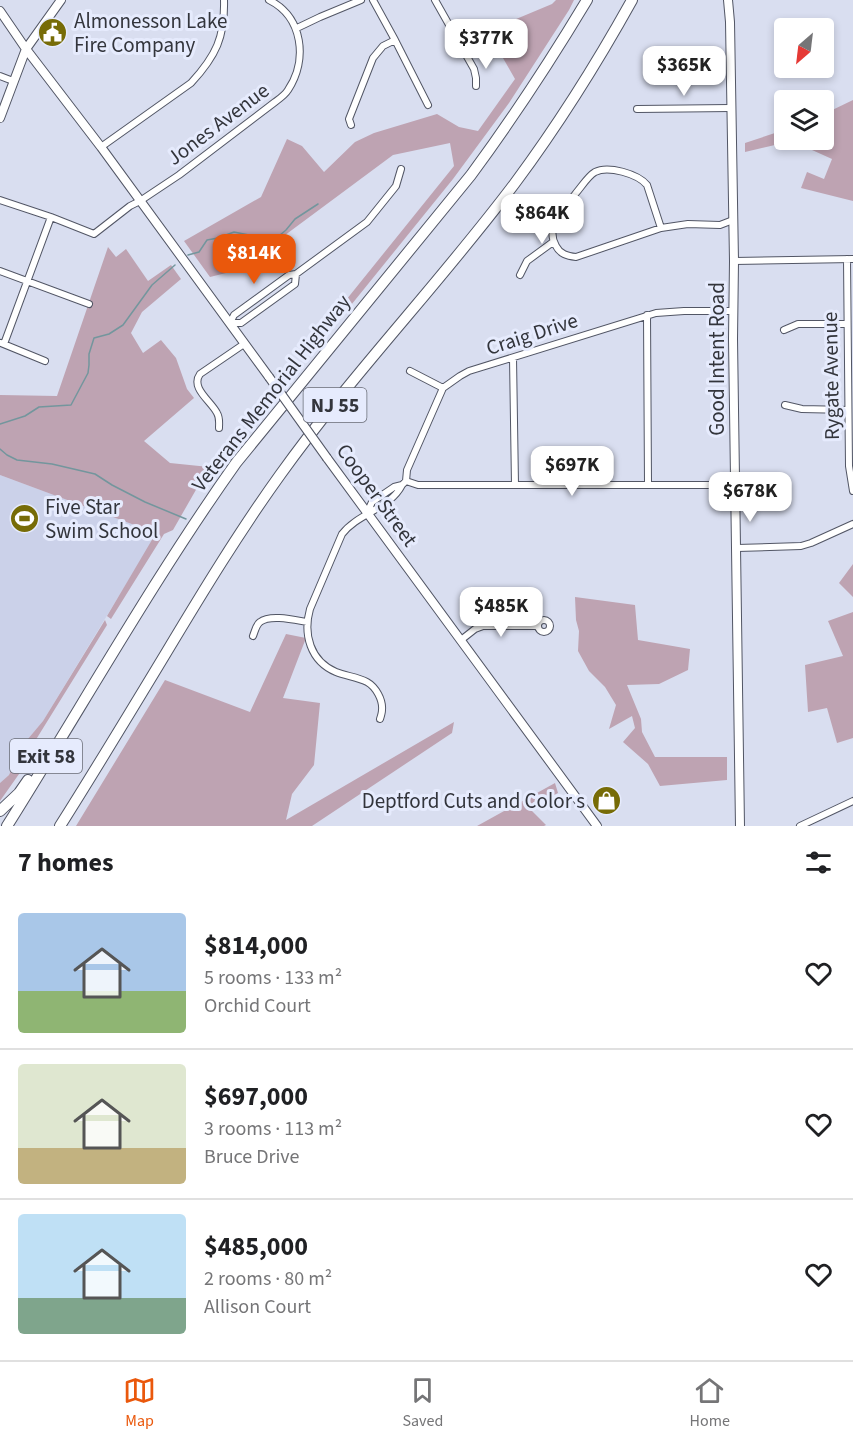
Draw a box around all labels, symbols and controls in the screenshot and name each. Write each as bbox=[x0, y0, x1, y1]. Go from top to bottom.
place label: Almonesson Lake Fire Company bbox=[74, 6, 227, 60]
public building icon: Almonesson Lake Fire Company bbox=[37, 17, 69, 49]
north arrow bbox=[774, 18, 834, 78]
map controls bbox=[774, 18, 834, 150]
pin: $377K bbox=[444, 19, 528, 70]
text: $377K bbox=[459, 24, 513, 52]
pin: $365K bbox=[642, 46, 726, 97]
text: $365K bbox=[657, 51, 711, 79]
street label: Jones Avenue bbox=[161, 76, 275, 172]
button: layers bbox=[774, 90, 834, 150]
pin: $864K bbox=[500, 194, 584, 245]
text: $864K bbox=[515, 199, 569, 227]
pin: $814K bbox=[212, 234, 296, 285]
text: $814K bbox=[227, 239, 281, 267]
street label: Good Intent Road bbox=[702, 282, 732, 436]
street label: Veterans Memorial Highway bbox=[184, 288, 358, 498]
street label: Craig Drive bbox=[482, 305, 582, 363]
street label: Rygate Avenue bbox=[815, 312, 847, 440]
road number: NJ 55 bbox=[304, 388, 366, 422]
street label: Cooper Street bbox=[329, 437, 425, 553]
pin: $697K bbox=[530, 446, 614, 497]
text: $697K bbox=[545, 451, 599, 479]
pin: $678K bbox=[708, 472, 792, 523]
text: $678K bbox=[723, 477, 777, 505]
place label: Five Star Swim School bbox=[45, 492, 158, 546]
sports icon: Five Star Swim School bbox=[8, 503, 40, 535]
pin: $485K bbox=[459, 587, 543, 638]
text: $485K bbox=[474, 592, 528, 620]
road number: Exit 58 bbox=[10, 739, 82, 773]
shop icon: Deptford Cuts and Color s bbox=[590, 785, 622, 817]
place label: Deptford Cuts and Color s bbox=[362, 786, 585, 816]
text: 7 homes bbox=[18, 844, 113, 881]
icon: filters bbox=[802, 846, 835, 879]
text: $814,000 bbox=[204, 927, 308, 964]
icon: home bbox=[66, 937, 138, 1009]
icon: heart bbox=[802, 957, 835, 990]
text: 5 rooms · 133 m² bbox=[204, 964, 342, 992]
text: Orchid Court bbox=[204, 992, 311, 1020]
text: $697,000 bbox=[204, 1078, 308, 1115]
icon: home bbox=[66, 1088, 138, 1160]
icon: heart bbox=[802, 1108, 835, 1141]
text: 3 rooms · 113 m² bbox=[204, 1115, 342, 1143]
text: Bruce Drive bbox=[204, 1143, 300, 1171]
text: $485,000 bbox=[204, 1228, 308, 1265]
icon: home bbox=[66, 1238, 138, 1310]
icon: heart bbox=[802, 1258, 835, 1291]
text: 2 rooms · 80 m² bbox=[204, 1265, 332, 1293]
text: Allison Court bbox=[204, 1293, 311, 1321]
tab: Map bbox=[123, 1374, 156, 1432]
tab: Saved bbox=[402, 1374, 443, 1432]
tab: Home bbox=[690, 1374, 730, 1432]

